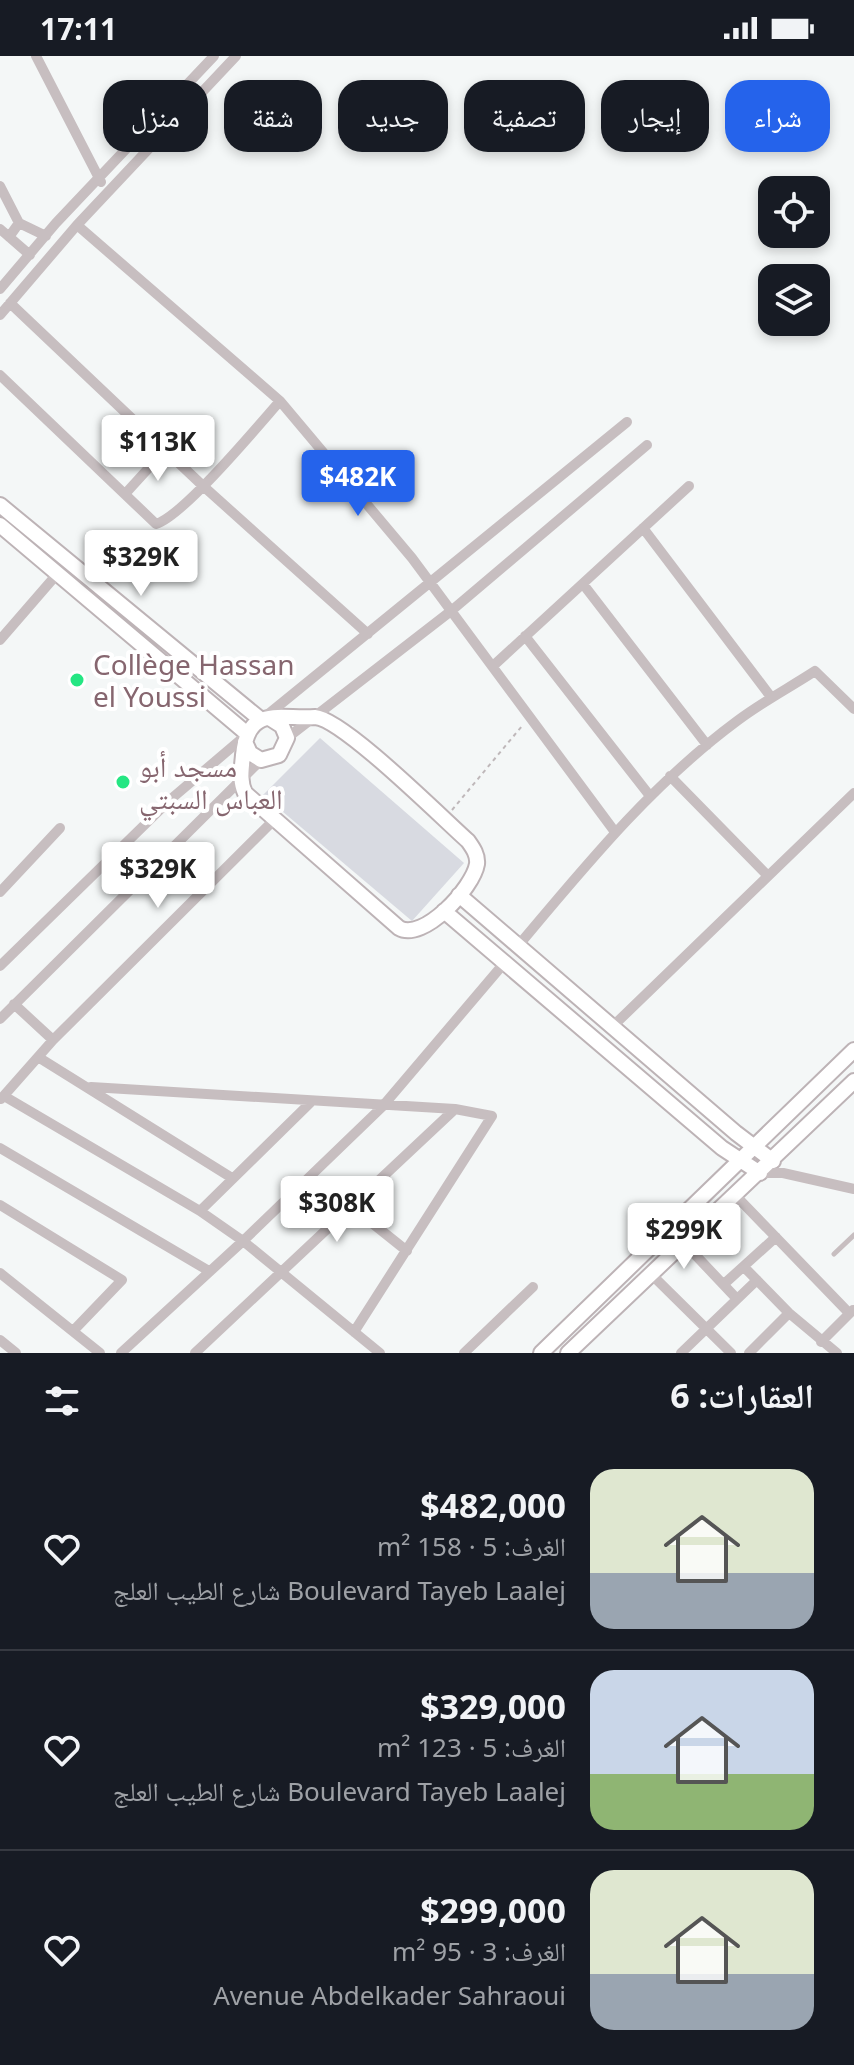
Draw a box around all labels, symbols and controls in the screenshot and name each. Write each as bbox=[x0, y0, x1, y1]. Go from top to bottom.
text: 17:11 bbox=[40, 8, 117, 49]
chip: منزل bbox=[103, 80, 208, 152]
chip: شقة bbox=[224, 80, 322, 152]
chip: جديد bbox=[338, 80, 448, 152]
chip: تصفية bbox=[464, 80, 585, 152]
chip: إيجار bbox=[601, 80, 709, 152]
chip: شراء bbox=[725, 80, 830, 152]
map controls bbox=[758, 176, 830, 336]
button: locate bbox=[758, 176, 830, 248]
button: layers bbox=[758, 264, 830, 336]
pin: $113K bbox=[102, 415, 214, 483]
text: $113K bbox=[120, 423, 196, 459]
pin: $482K bbox=[302, 450, 414, 518]
text: $482K bbox=[320, 458, 396, 494]
pin: $329K bbox=[85, 530, 197, 598]
text: $329K bbox=[103, 538, 179, 574]
place label: Collège Hassan el Youssi bbox=[93, 645, 294, 715]
marker: Collège Hassan el Youssi bbox=[68, 671, 86, 689]
place label: مسجد أبو العباس السبتي bbox=[139, 747, 283, 822]
marker: مسجد أبو العباس السبتي bbox=[114, 773, 132, 791]
pin: $329K bbox=[102, 842, 214, 910]
text: $329K bbox=[120, 850, 196, 886]
pin: $308K bbox=[281, 1176, 393, 1244]
text: $308K bbox=[299, 1184, 375, 1220]
pin: $299K bbox=[628, 1203, 740, 1271]
text: $299K bbox=[646, 1211, 722, 1247]
text: العقارات: 6 bbox=[670, 1372, 814, 1418]
icon: filters bbox=[40, 1379, 84, 1423]
text: $482,000 bbox=[420, 1482, 566, 1528]
icon: home bbox=[654, 1501, 750, 1597]
icon: heart bbox=[40, 1527, 84, 1571]
text: الغرف: 5 · 158 m² bbox=[377, 1528, 566, 1564]
text: Boulevard Tayeb Laalej شارع الطيب العلج bbox=[113, 1572, 566, 1608]
text: $329,000 bbox=[420, 1683, 566, 1729]
icon: home bbox=[654, 1702, 750, 1798]
icon: heart bbox=[40, 1728, 84, 1772]
text: الغرف: 5 · 123 m² bbox=[377, 1729, 566, 1765]
text: Boulevard Tayeb Laalej شارع الطيب العلج bbox=[113, 1773, 566, 1809]
text: $299,000 bbox=[420, 1887, 566, 1933]
icon: home bbox=[654, 1902, 750, 1998]
icon: heart bbox=[40, 1928, 84, 1972]
text: الغرف: 3 · 95 m² bbox=[392, 1933, 566, 1969]
text: Avenue Abdelkader Sahraoui bbox=[213, 1977, 566, 2013]

